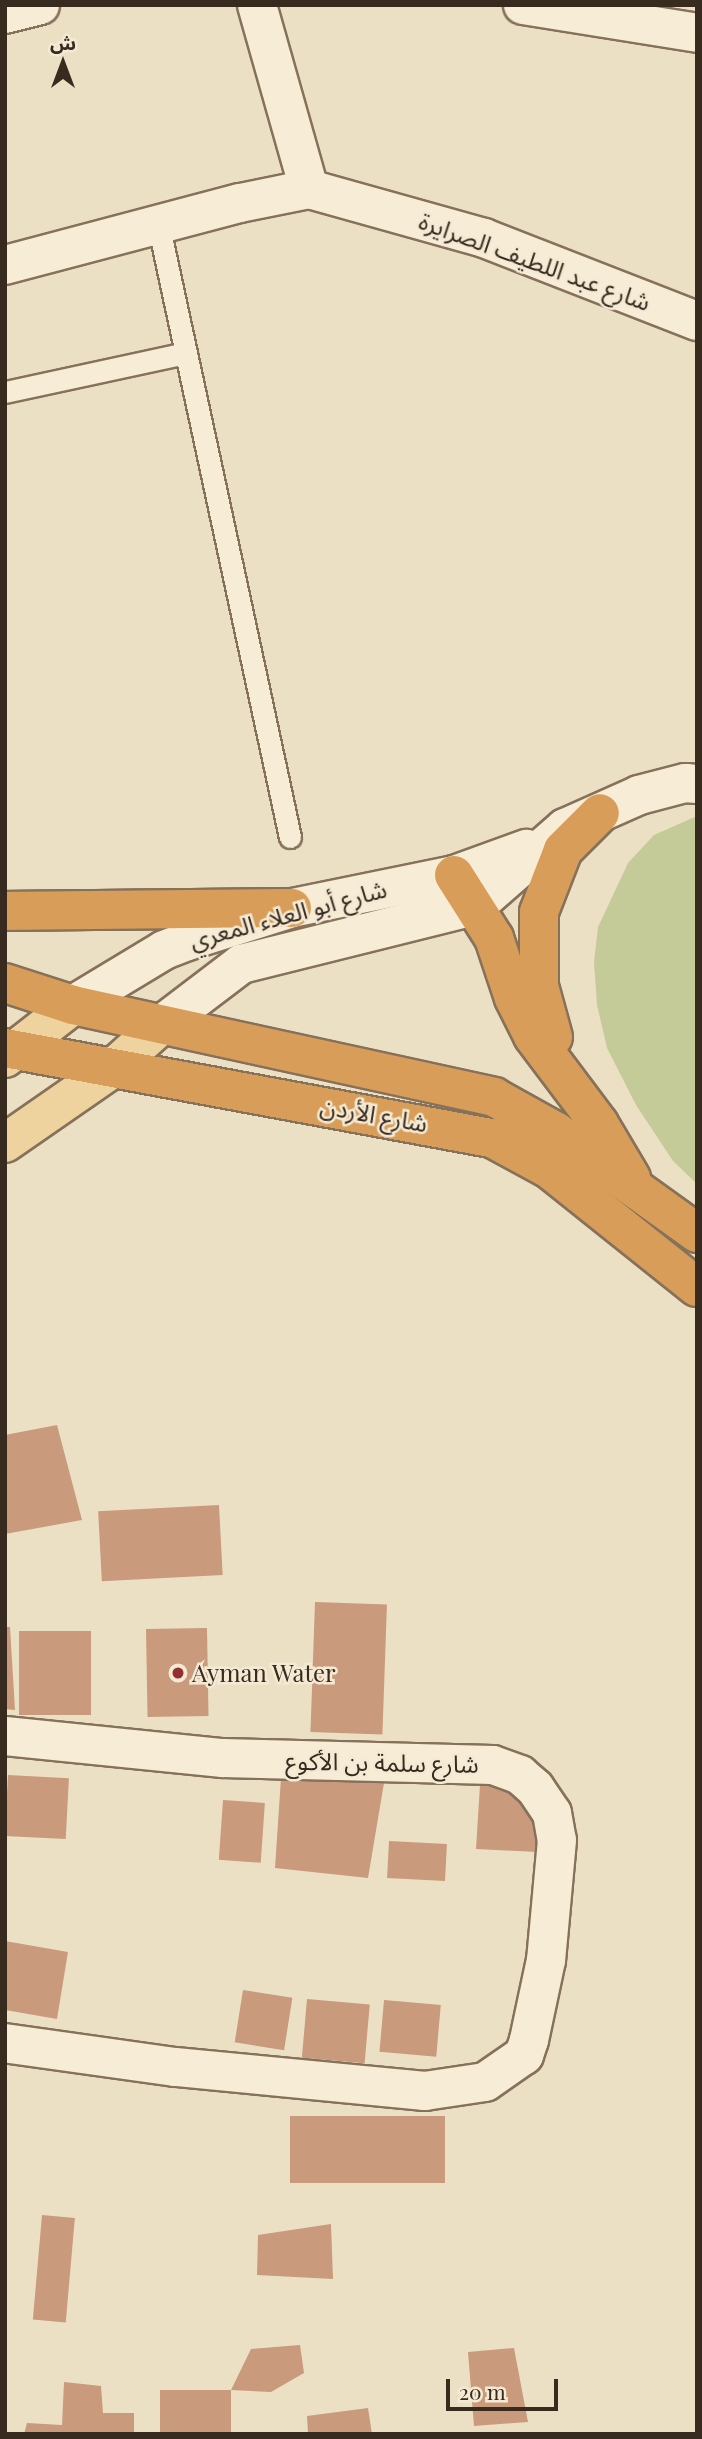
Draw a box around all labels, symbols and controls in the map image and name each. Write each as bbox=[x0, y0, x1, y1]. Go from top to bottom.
north arrow bbox=[28, 28, 98, 98]
text: ش bbox=[50, 29, 76, 55]
street label: شارع عبد اللطيف الصرايرة bbox=[415, 206, 655, 316]
street label: شارع أبو العلاء المعري bbox=[186, 874, 390, 954]
street label: شارع الأردن bbox=[318, 1090, 430, 1138]
place label: Ayman Water bbox=[192, 1659, 337, 1687]
marker: Ayman Water bbox=[170, 1665, 186, 1681]
street label: شارع سلمة بن الأكوع bbox=[285, 1746, 479, 1778]
scale bar bbox=[450, 2366, 562, 2410]
text: 20 m bbox=[459, 2377, 506, 2405]

